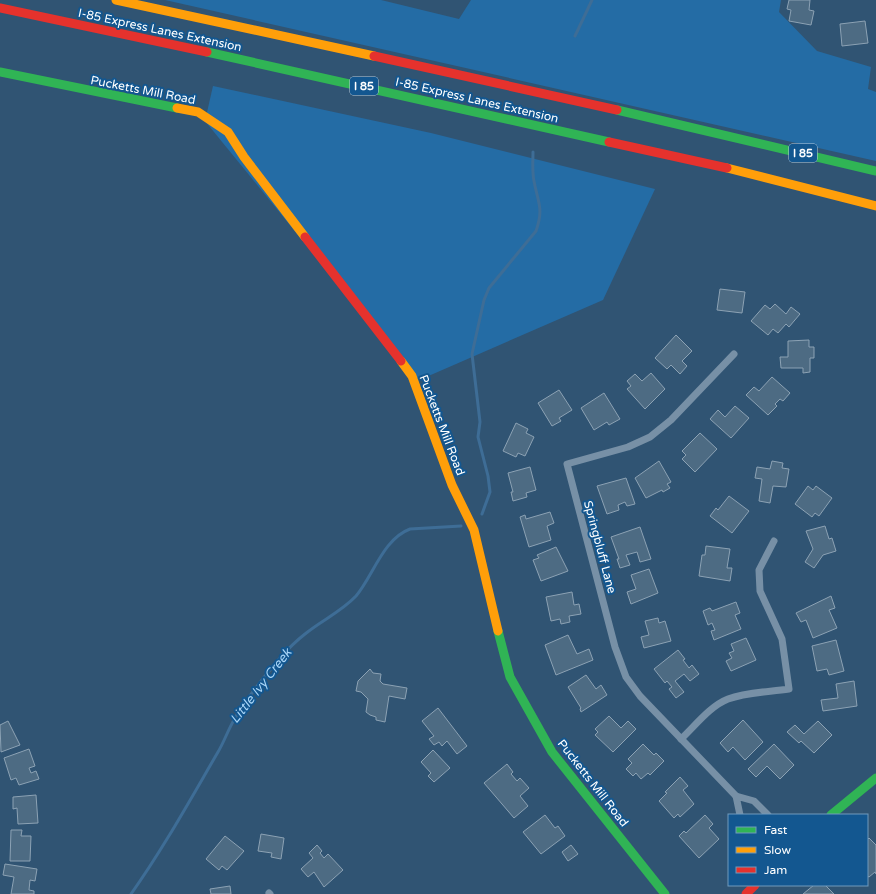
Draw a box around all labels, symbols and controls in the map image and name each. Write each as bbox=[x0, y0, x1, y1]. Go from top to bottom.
street label: I-85 Express Lanes Extension bbox=[77, 6, 243, 54]
street label: Pucketts Mill Road bbox=[89, 73, 197, 107]
street label: I-85 Express Lanes Extension bbox=[394, 74, 560, 126]
road number: I 85 bbox=[350, 77, 378, 95]
road number: I 85 bbox=[789, 144, 817, 162]
street label: Pucketts Mill Road bbox=[416, 373, 468, 477]
street label: Springbluff Lane bbox=[581, 499, 619, 595]
water label: Little Ivy Creek bbox=[227, 645, 296, 727]
street label: Pucketts Mill Road bbox=[555, 737, 631, 829]
legend bbox=[728, 814, 868, 886]
text: Fast bbox=[764, 823, 788, 837]
text: Slow bbox=[764, 843, 791, 857]
text: Jam bbox=[764, 863, 787, 877]

